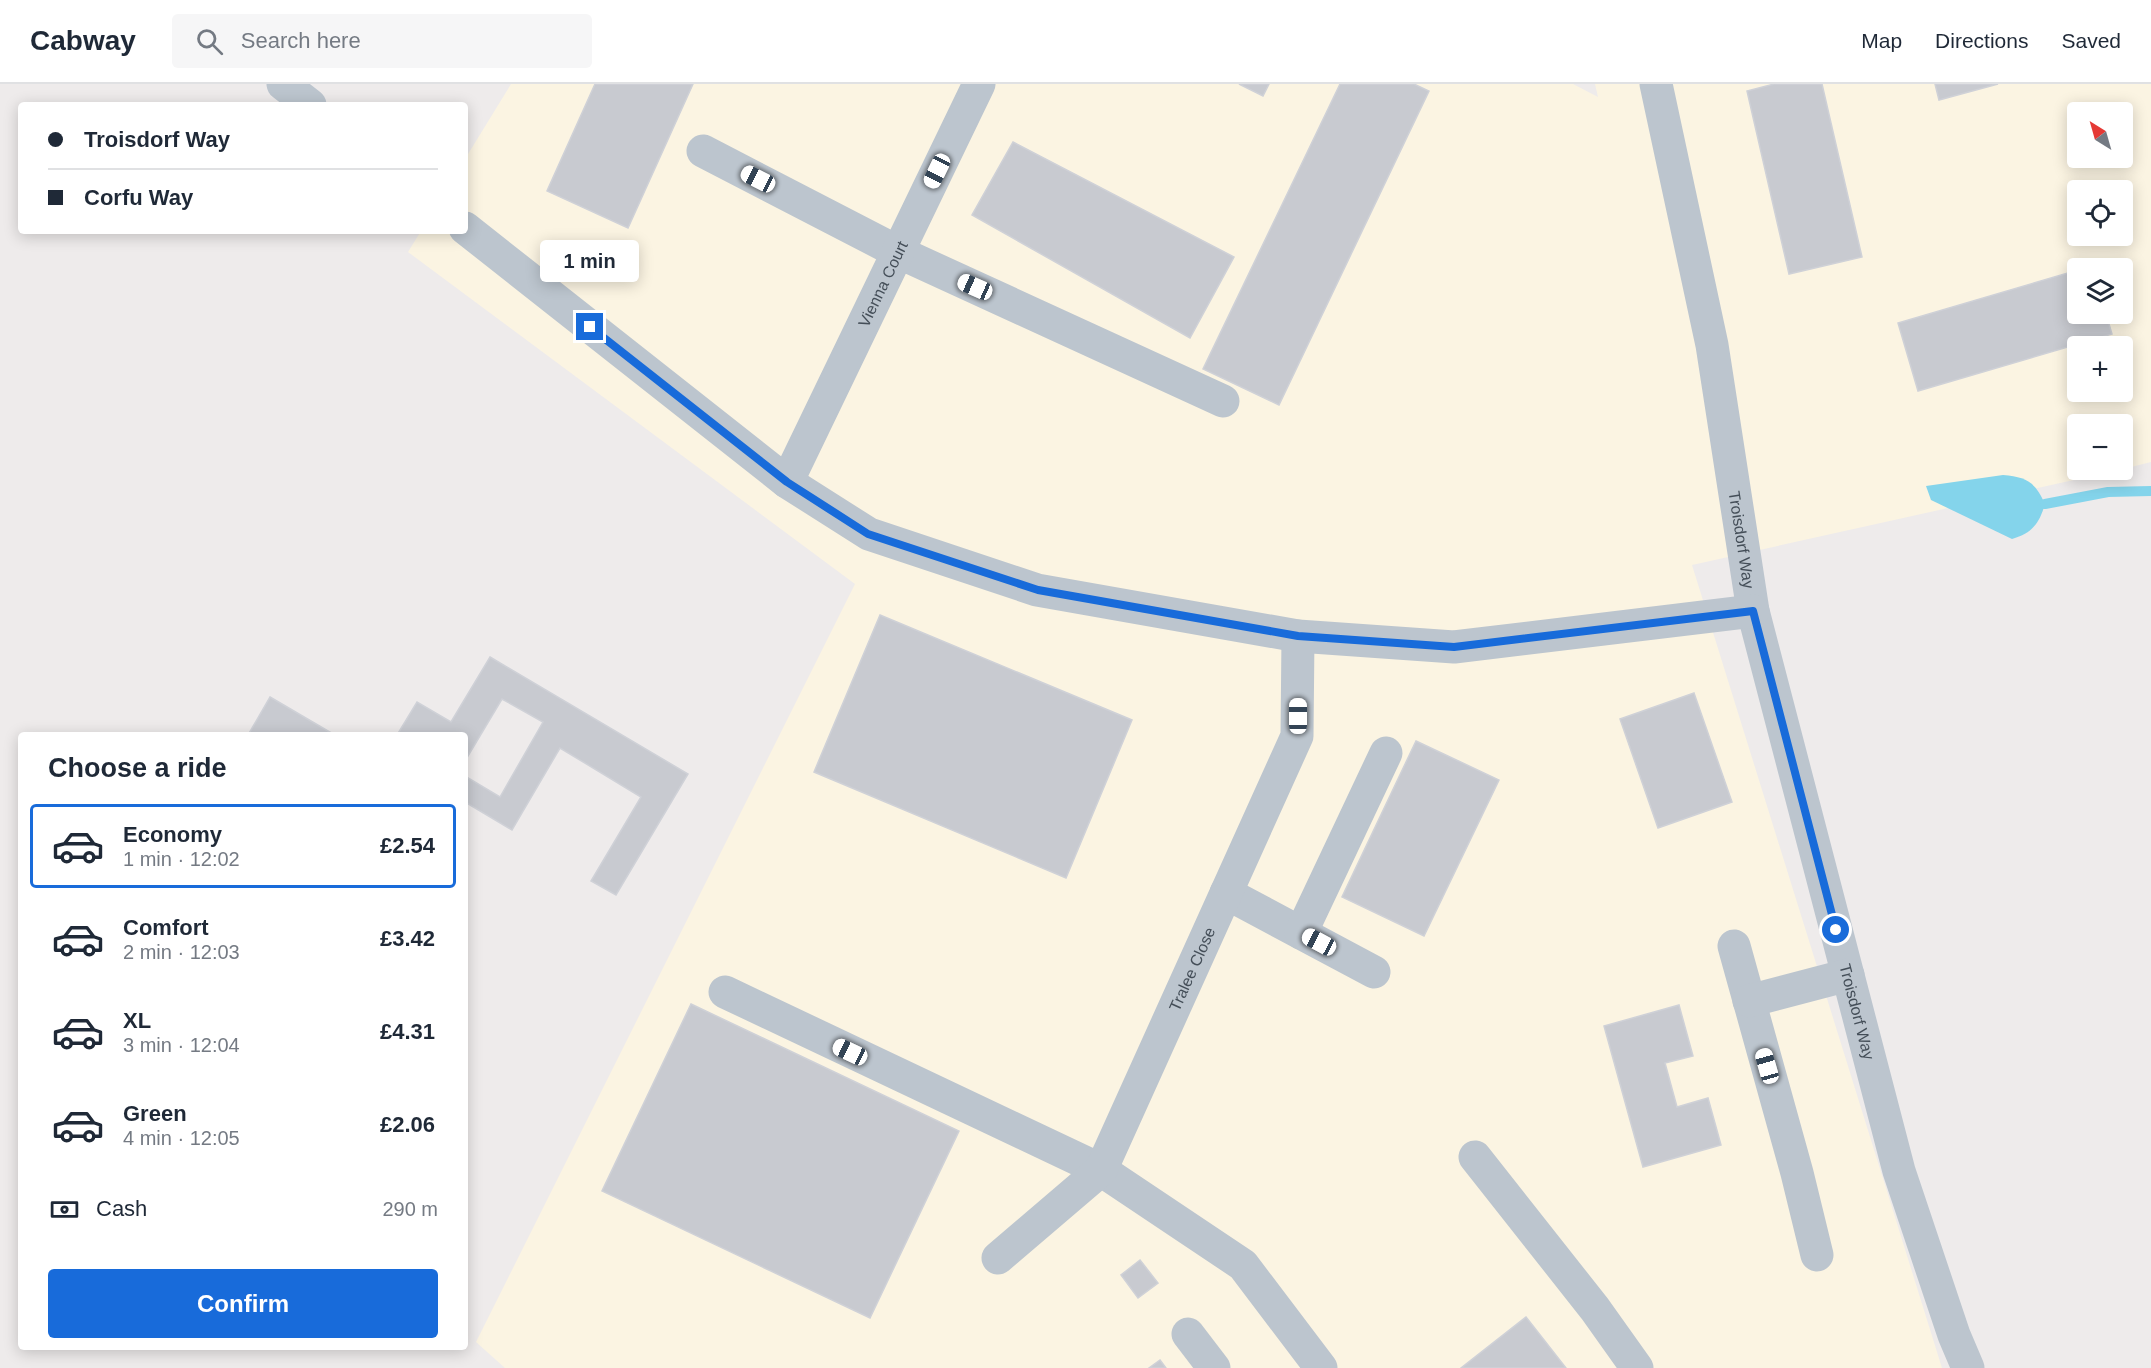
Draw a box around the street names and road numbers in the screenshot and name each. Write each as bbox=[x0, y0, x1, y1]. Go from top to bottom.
street label: Vienna Court bbox=[855, 238, 911, 330]
street label: Troisdorf Way bbox=[1726, 490, 1758, 590]
street label: Tralee Close bbox=[1165, 924, 1218, 1014]
street label: Troisdorf Way bbox=[1837, 962, 1878, 1061]

